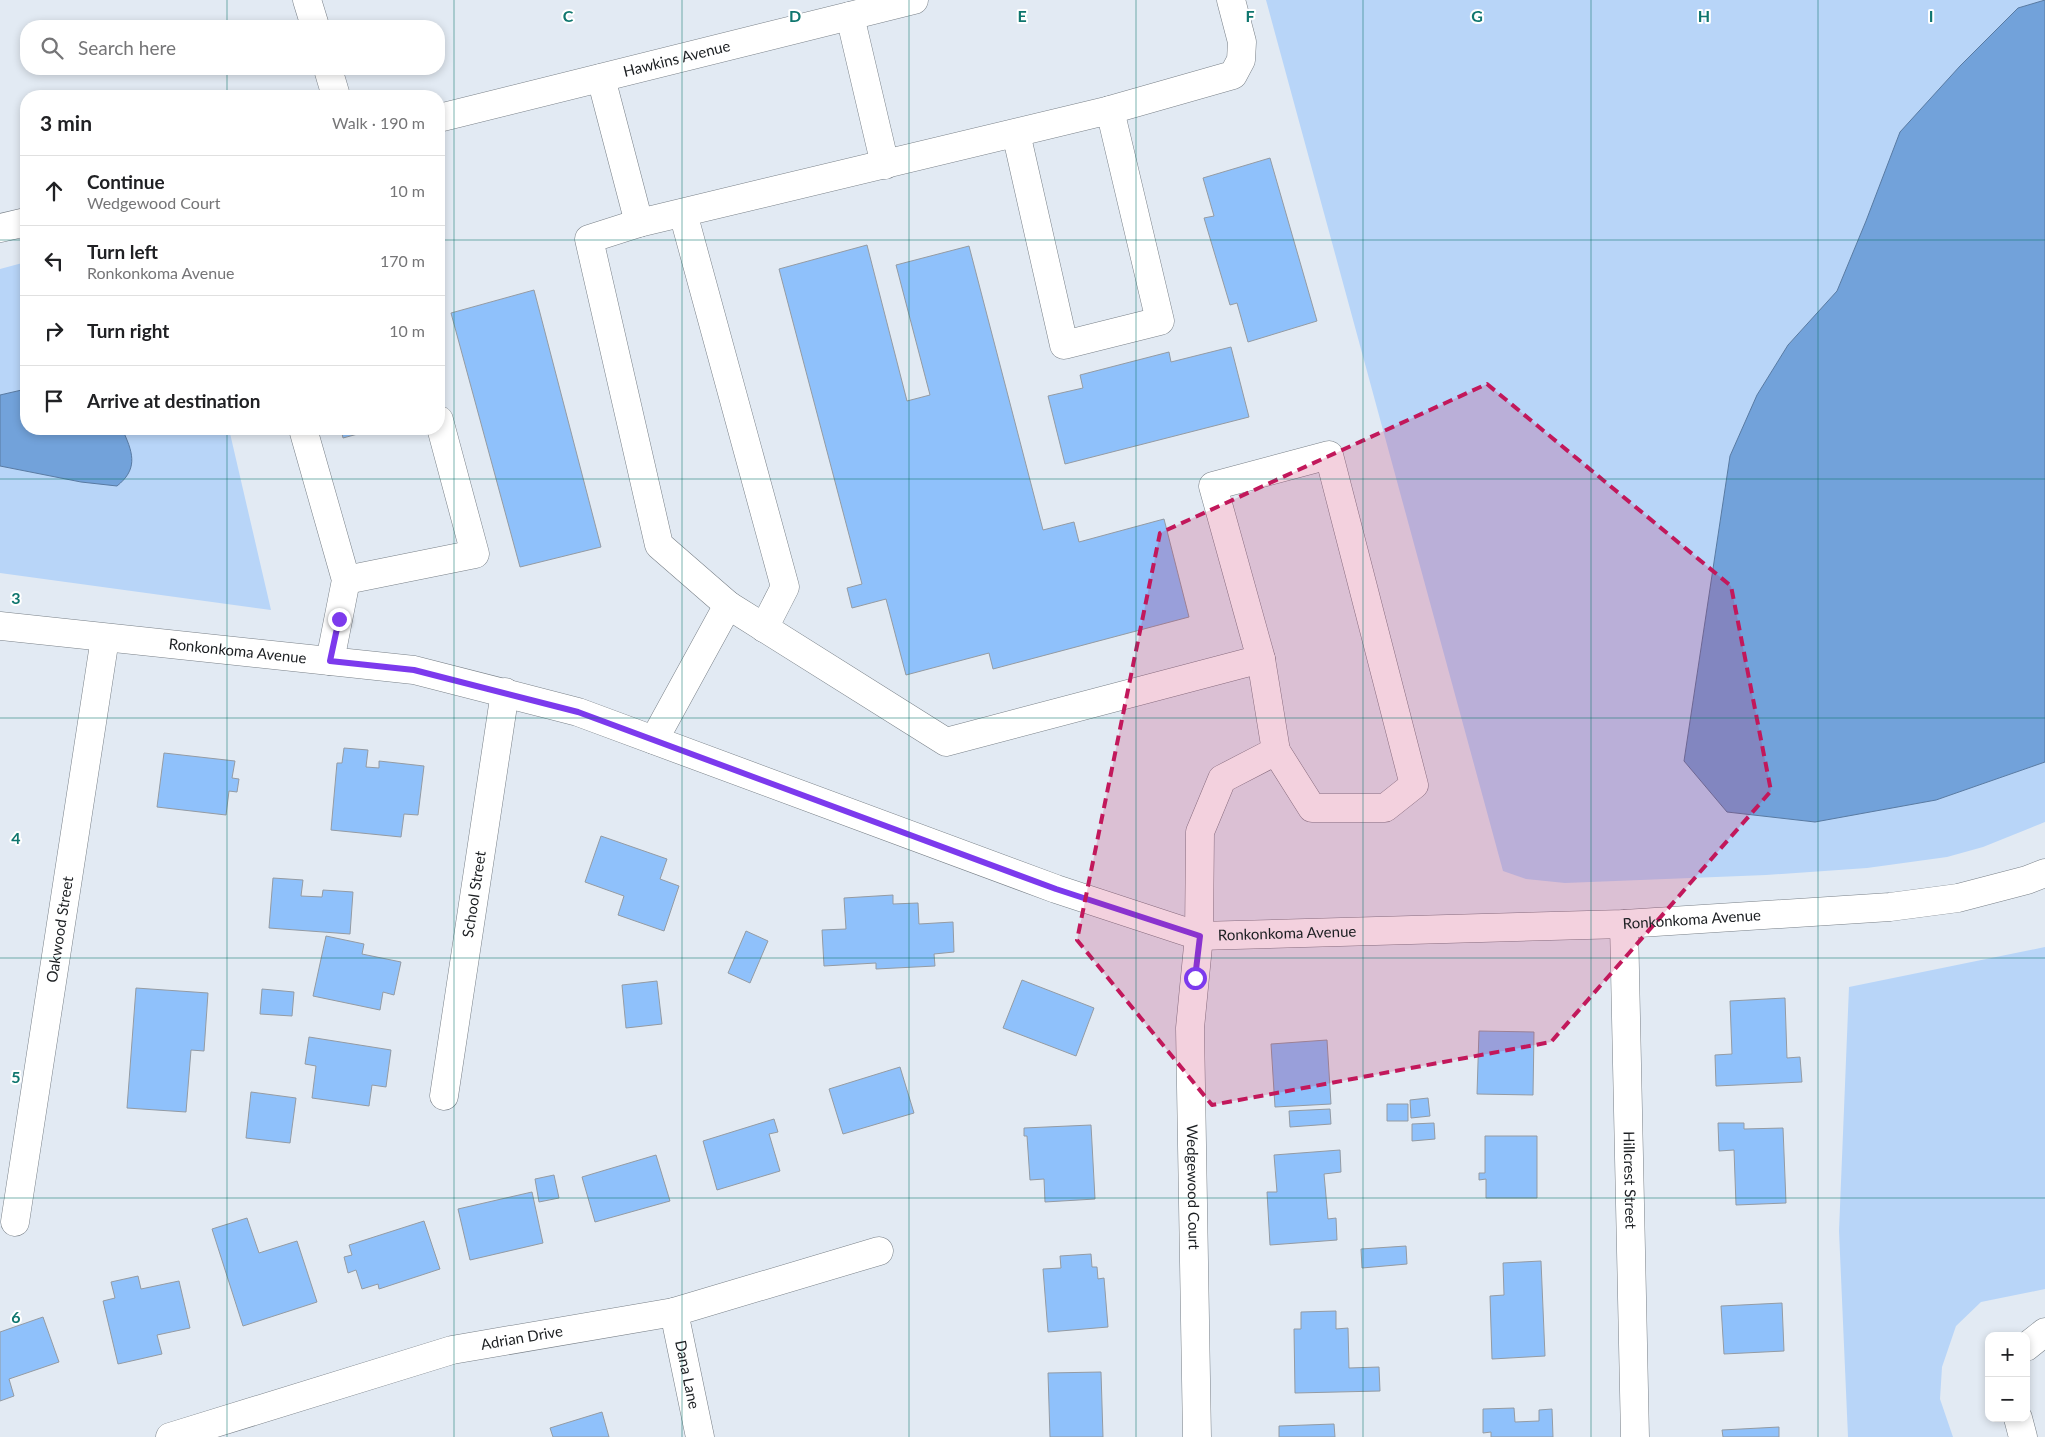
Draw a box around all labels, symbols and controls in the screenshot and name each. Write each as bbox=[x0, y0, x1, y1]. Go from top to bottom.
text: C bbox=[563, 6, 574, 25]
text: D bbox=[789, 6, 801, 25]
text: E bbox=[1017, 6, 1027, 25]
text: F bbox=[1245, 6, 1255, 25]
text: G bbox=[1471, 6, 1483, 25]
text: H bbox=[1698, 6, 1710, 25]
text: I bbox=[1929, 6, 1933, 25]
search box bbox=[20, 20, 445, 75]
icon: search bbox=[38, 34, 66, 62]
text: Search here bbox=[78, 36, 176, 59]
street label: Hawkins Avenue bbox=[621, 36, 732, 80]
text: 3 min bbox=[40, 110, 92, 135]
text: Walk · 190 m bbox=[332, 113, 425, 132]
text: Continue bbox=[87, 170, 165, 193]
icon: ahead bbox=[40, 177, 68, 205]
text: 10 m bbox=[389, 181, 425, 200]
text: Wedgewood Court bbox=[87, 193, 220, 212]
text: Turn left bbox=[87, 240, 158, 263]
icon: left bbox=[40, 247, 68, 275]
text: 170 m bbox=[380, 251, 425, 270]
text: Ronkonkoma Avenue bbox=[87, 263, 235, 282]
icon: right bbox=[40, 317, 68, 345]
text: Turn right bbox=[87, 319, 169, 342]
text: 10 m bbox=[389, 321, 425, 340]
icon: arrive bbox=[40, 387, 68, 415]
text: Arrive at destination bbox=[87, 389, 260, 412]
text: 3 bbox=[11, 588, 21, 607]
route end bbox=[328, 608, 351, 631]
street label: Ronkonkoma Avenue bbox=[168, 634, 308, 667]
text: 4 bbox=[11, 828, 21, 847]
street label: School Street bbox=[458, 849, 489, 939]
street label: Oakwood Street bbox=[42, 874, 76, 984]
street label: Ronkonkoma Avenue bbox=[1622, 905, 1762, 932]
street label: Ronkonkoma Avenue bbox=[1218, 922, 1357, 943]
route start bbox=[1184, 967, 1207, 990]
text: 5 bbox=[11, 1067, 21, 1086]
street label: Wedgewood Court bbox=[1184, 1124, 1204, 1250]
street label: Hillcrest Street bbox=[1620, 1131, 1641, 1229]
text: 6 bbox=[11, 1307, 21, 1326]
street label: Adrian Drive bbox=[479, 1321, 564, 1353]
map controls bbox=[1985, 1332, 2030, 1422]
button: + bbox=[1985, 1332, 2030, 1377]
street label: Dana Lane bbox=[672, 1338, 704, 1411]
button: − bbox=[1985, 1377, 2030, 1422]

